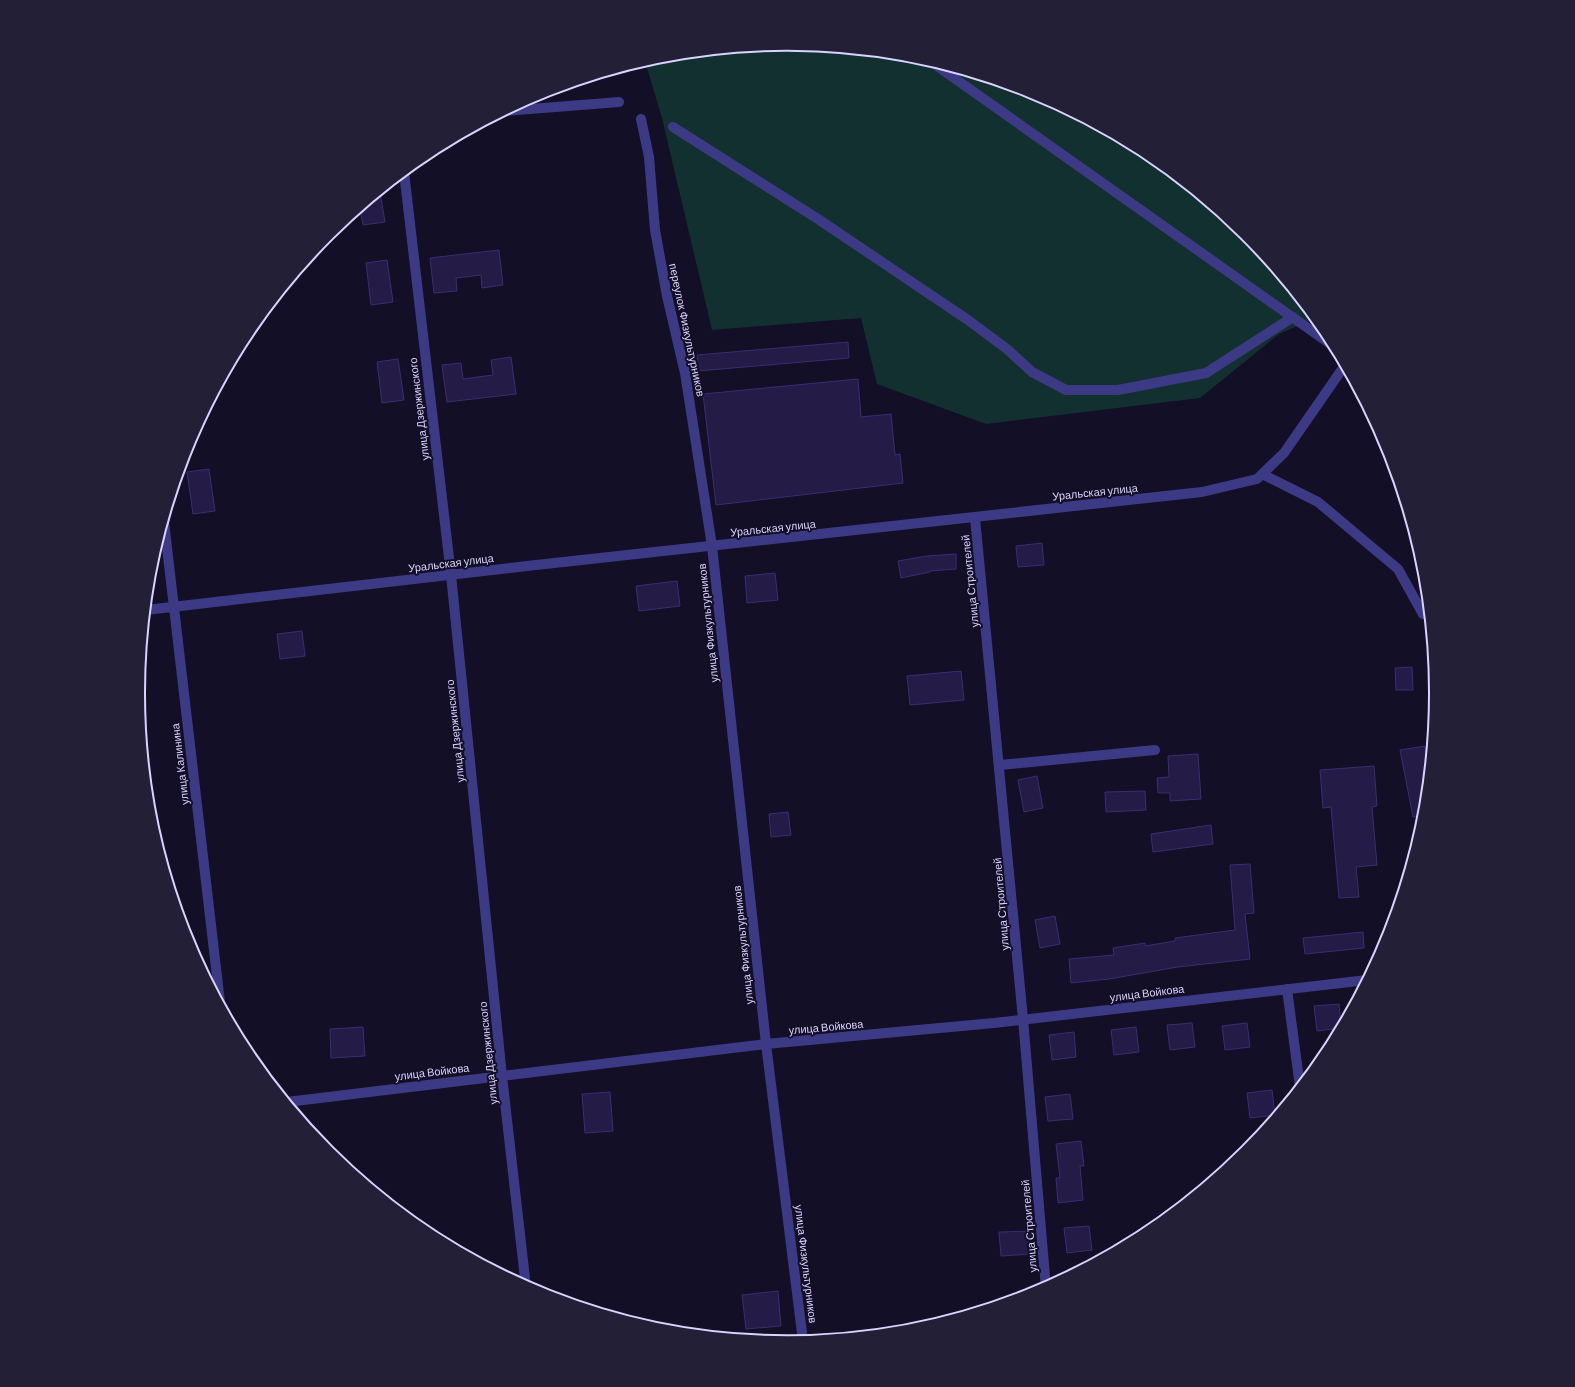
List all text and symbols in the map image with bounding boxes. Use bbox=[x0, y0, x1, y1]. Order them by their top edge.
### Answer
street label: переулок Физкультурников bbox=[667, 262, 708, 398]
street label: улица Дзержинского bbox=[406, 357, 431, 461]
street label: Уральская улица bbox=[1052, 480, 1139, 502]
street label: Уральская улица bbox=[730, 516, 817, 538]
street label: улица Строителей bbox=[958, 534, 981, 628]
street label: Уральская улица bbox=[407, 551, 495, 574]
street label: улица Физкультурников bbox=[695, 563, 720, 683]
street label: улица Дзержинского bbox=[443, 679, 466, 783]
street label: улица Калинина bbox=[168, 722, 191, 806]
street label: улица Строителей bbox=[990, 857, 1011, 951]
street label: улица Физкультурников bbox=[730, 885, 755, 1005]
street label: улица Войкова bbox=[1109, 981, 1186, 1004]
street label: улица Дзержинского bbox=[476, 1001, 499, 1105]
street label: улица Войкова bbox=[788, 1017, 865, 1036]
street label: улица Войкова bbox=[394, 1060, 471, 1083]
street label: улица Строителей bbox=[1018, 1179, 1039, 1273]
street label: улица Физкультурников bbox=[793, 1204, 820, 1324]

